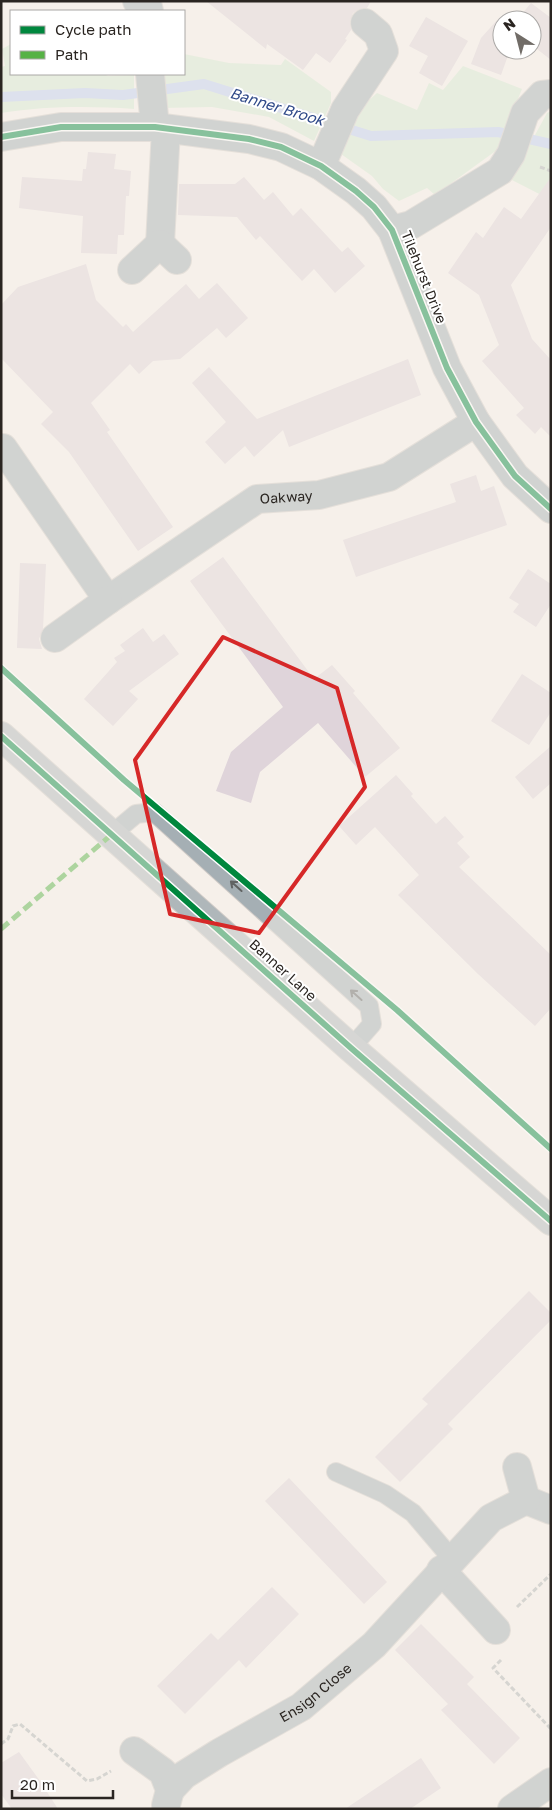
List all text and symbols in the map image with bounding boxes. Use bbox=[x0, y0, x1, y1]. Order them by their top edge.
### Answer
legend bbox=[10, 10, 185, 75]
north arrow bbox=[492, 10, 542, 60]
text: N bbox=[500, 14, 518, 34]
text: Cycle path bbox=[55, 20, 131, 38]
text: Path bbox=[55, 45, 88, 63]
water label: Banner Brook bbox=[228, 83, 328, 129]
street label: Tilehurst Drive bbox=[398, 228, 451, 326]
street label: Oakway bbox=[259, 486, 313, 507]
one-way arrow bbox=[229, 880, 242, 892]
street label: Banner Lane bbox=[246, 935, 320, 1004]
one-way arrow bbox=[350, 989, 363, 1001]
street label: Ensign Close bbox=[276, 1659, 355, 1725]
scale bar bbox=[12, 1768, 114, 1800]
text: 20 m bbox=[20, 1775, 55, 1793]

